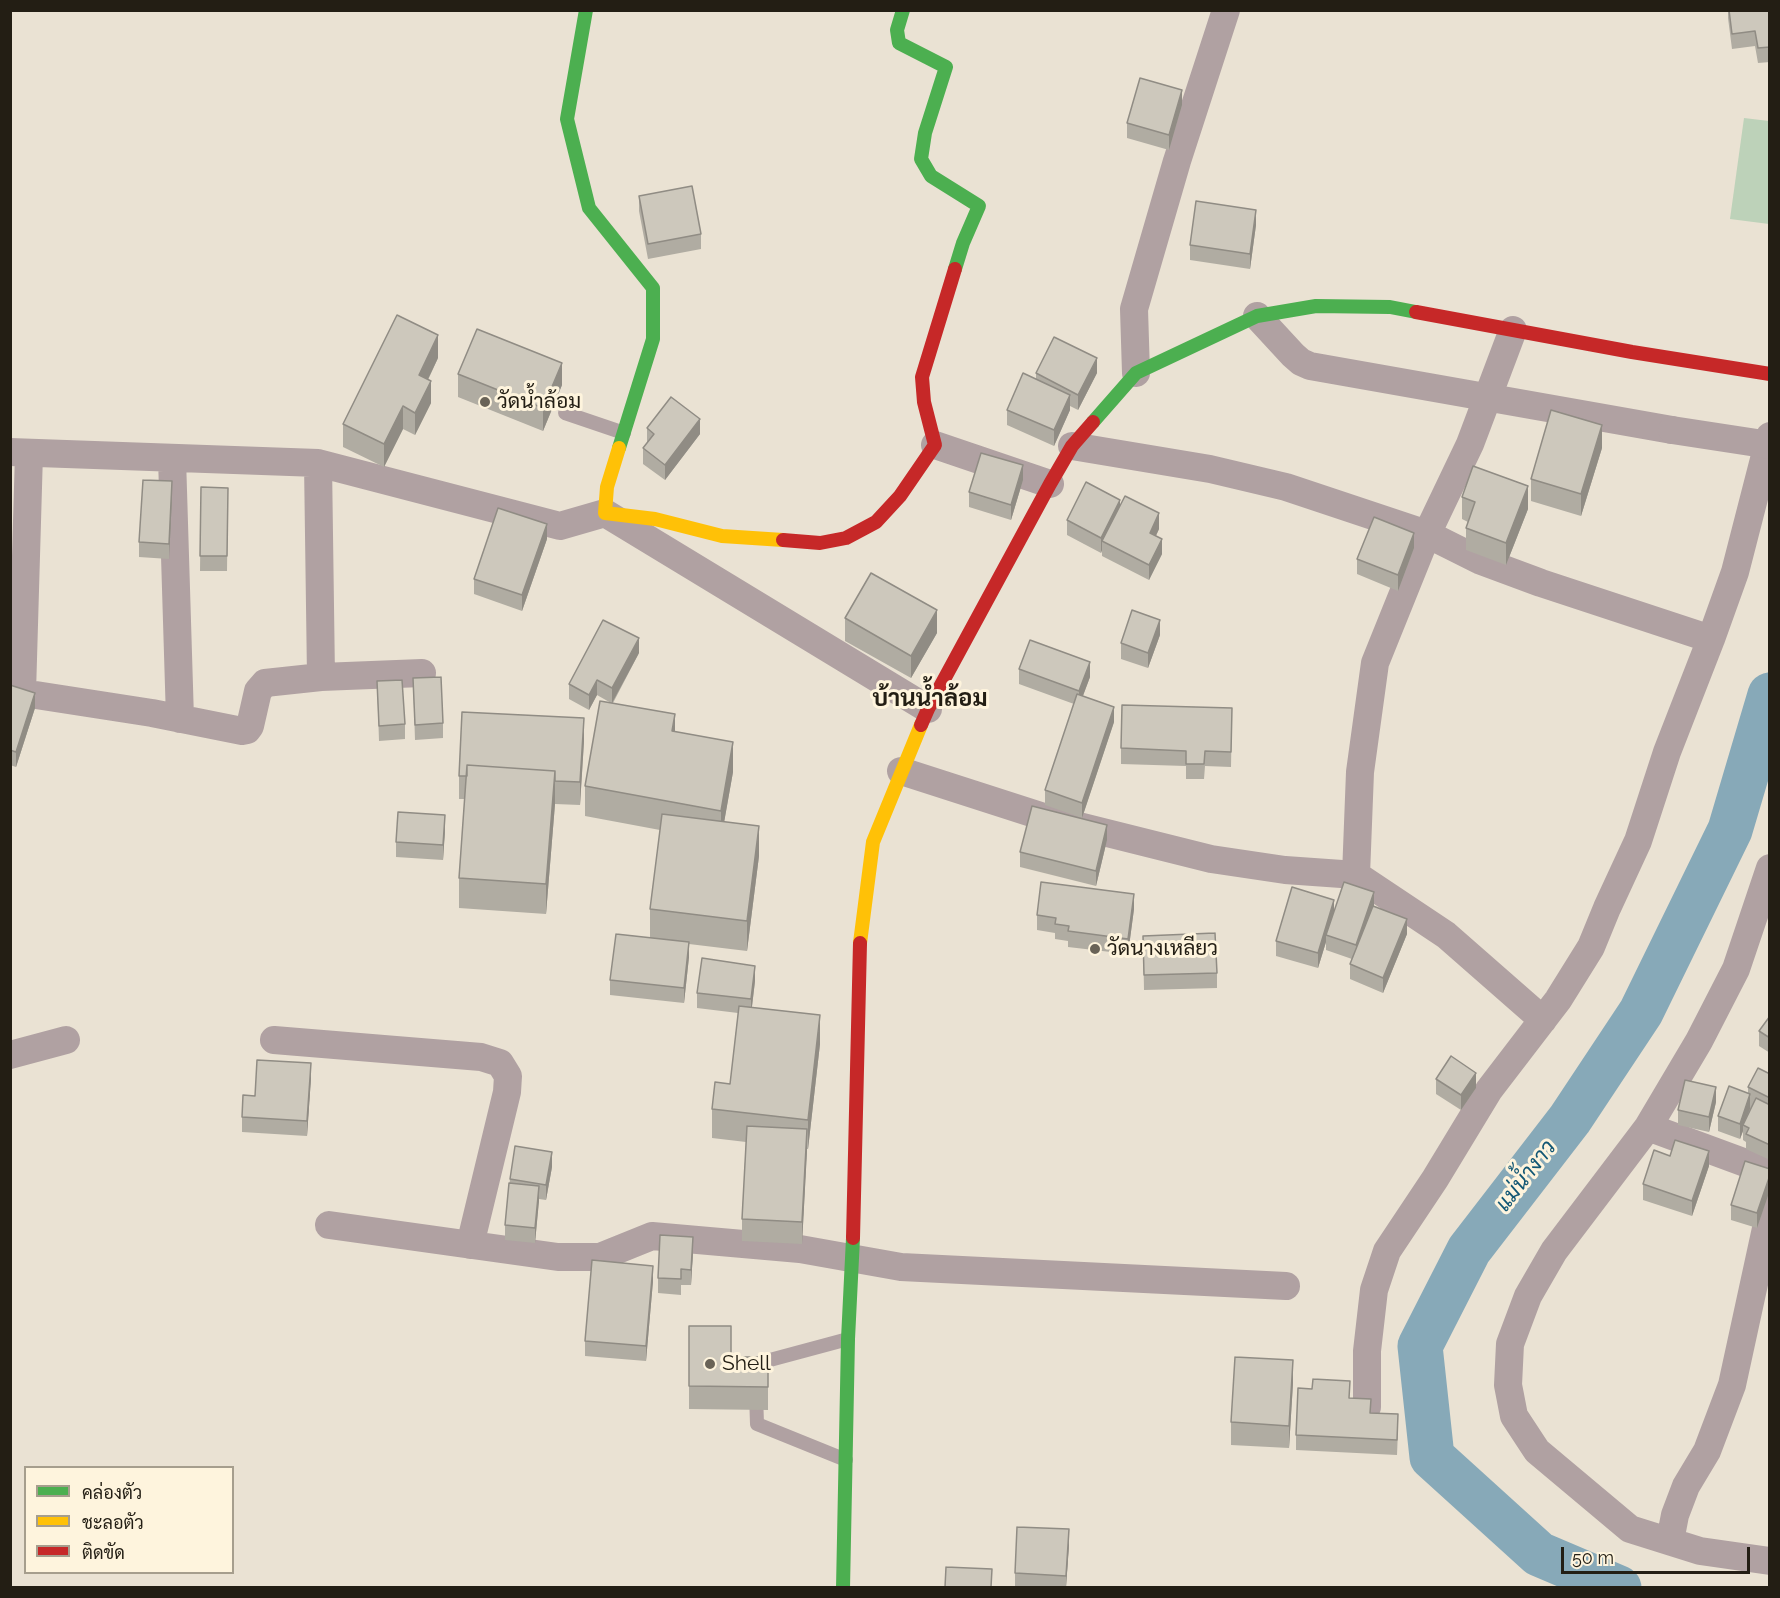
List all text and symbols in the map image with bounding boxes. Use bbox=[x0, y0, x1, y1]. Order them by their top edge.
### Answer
place label: วัดน้ำล้อม bbox=[497, 389, 581, 415]
marker: วัดน้ำล้อม bbox=[478, 395, 492, 409]
district label: บ้านน้ำล้อม bbox=[872, 685, 988, 713]
place label: วัดนางเหลียว bbox=[1107, 936, 1218, 962]
marker: วัดนางเหลียว bbox=[1088, 942, 1102, 956]
water label: แม่น้ำงาว bbox=[1490, 1135, 1562, 1217]
place label: Shell bbox=[722, 1351, 771, 1377]
marker: Shell bbox=[703, 1357, 717, 1371]
legend bbox=[24, 1466, 234, 1574]
text: คล่องตัว bbox=[82, 1482, 142, 1503]
text: ชะลอตัว bbox=[82, 1512, 144, 1533]
scale bar bbox=[1564, 1535, 1753, 1573]
text: ติดขัด bbox=[82, 1542, 125, 1563]
text: 50 m bbox=[1572, 1547, 1614, 1568]

